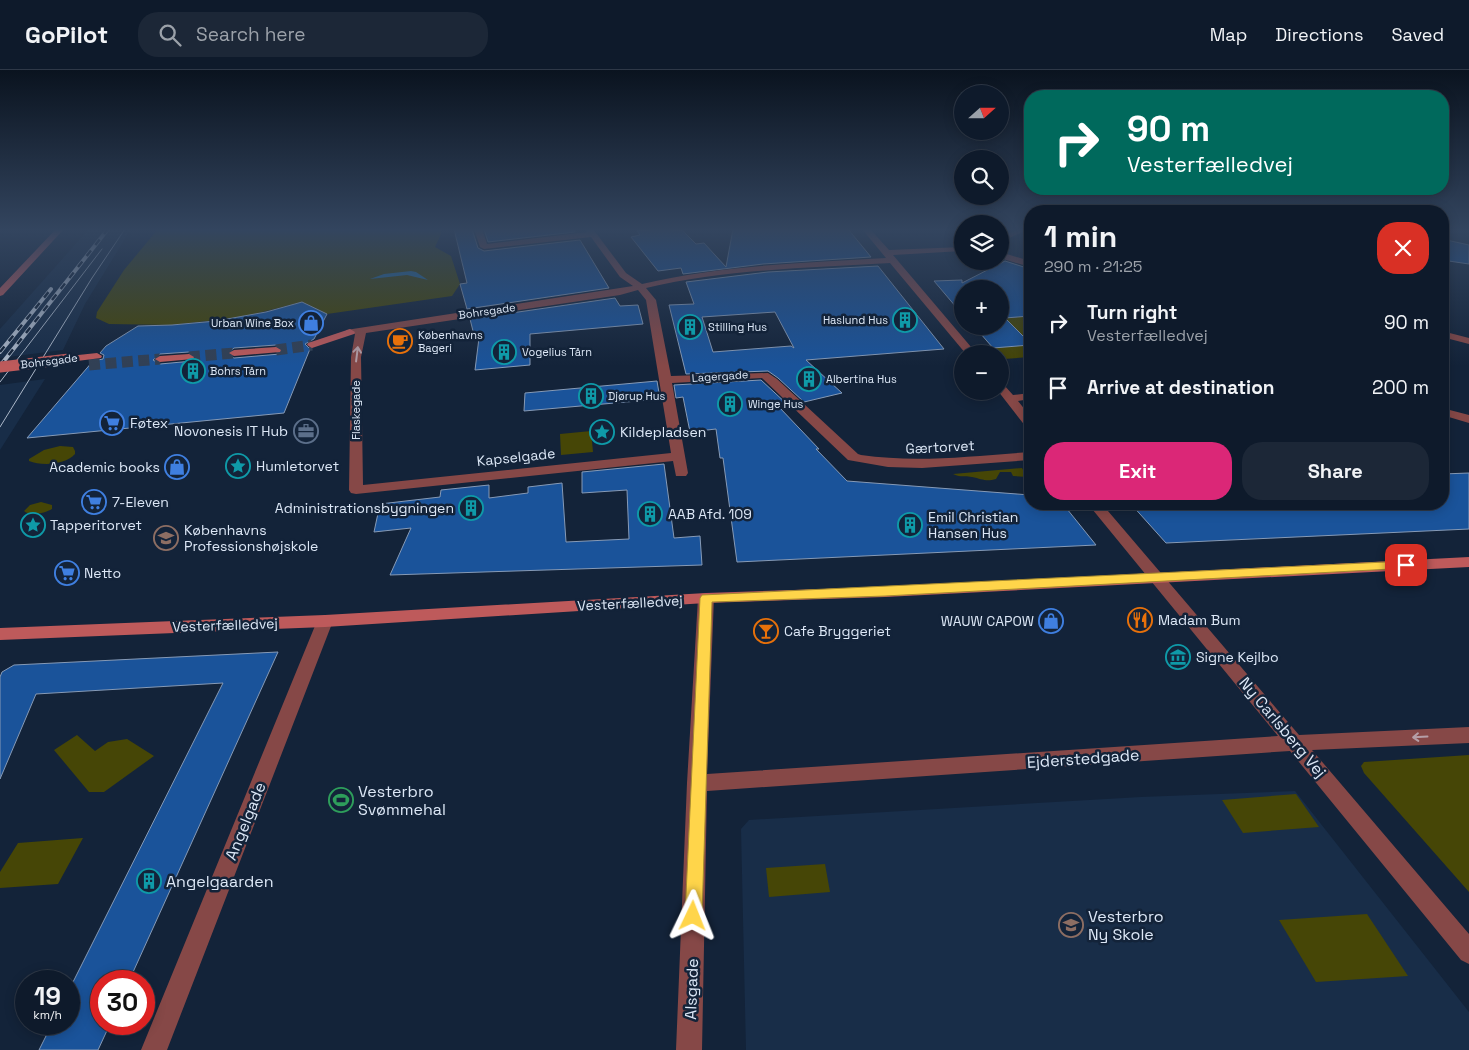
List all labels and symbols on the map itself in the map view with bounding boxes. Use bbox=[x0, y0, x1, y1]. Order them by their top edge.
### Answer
north arrow bbox=[954, 85, 1009, 140]
street label: Bohrsgade bbox=[458, 300, 516, 322]
building icon: Haslund Hus bbox=[892, 307, 918, 333]
shop icon: Urban Wine Box bbox=[298, 310, 324, 336]
place label: Haslund Hus bbox=[823, 313, 888, 327]
building icon: Stilling Hus bbox=[677, 314, 703, 340]
place label: Urban Wine Box bbox=[211, 316, 294, 330]
place label: Stilling Hus bbox=[708, 320, 767, 334]
cafe icon: Københavns Bageri bbox=[387, 328, 413, 354]
place label: Københavns Bageri bbox=[418, 328, 483, 355]
building icon: Vogelius Tårn bbox=[491, 339, 517, 365]
place label: Vogelius Tårn bbox=[522, 345, 592, 359]
one-way arrow bbox=[352, 346, 362, 362]
street label: Bohrsgade bbox=[20, 351, 78, 371]
building icon: Bohrs Tårn bbox=[180, 358, 206, 384]
place label: Bohrs Tårn bbox=[210, 364, 266, 378]
building icon: Albertina Hus bbox=[796, 366, 822, 392]
street label: Lagergade bbox=[691, 367, 749, 385]
place label: Albertina Hus bbox=[826, 372, 897, 386]
street label: Flaskegade bbox=[349, 380, 363, 440]
building icon: Djørup Hus bbox=[578, 383, 604, 409]
place label: Djørup Hus bbox=[608, 389, 666, 403]
building icon: Winge Hus bbox=[717, 391, 743, 417]
place label: Winge Hus bbox=[748, 397, 803, 411]
supermarket icon: Føtex bbox=[99, 410, 125, 436]
place label: Føtex bbox=[130, 414, 168, 432]
office icon: Novonesis IT Hub bbox=[293, 418, 319, 444]
place icon: Kildepladsen bbox=[589, 419, 615, 445]
place label: Novonesis IT Hub bbox=[174, 422, 288, 440]
place label: Kildepladsen bbox=[620, 423, 706, 441]
street label: Gærtorvet bbox=[905, 436, 975, 458]
street label: Kapselgade bbox=[476, 444, 556, 470]
place icon: Humletorvet bbox=[225, 453, 251, 479]
shop icon: Academic books bbox=[164, 454, 190, 480]
place label: Humletorvet bbox=[256, 457, 339, 475]
place label: Academic books bbox=[49, 458, 160, 476]
supermarket icon: 7-Eleven bbox=[81, 489, 107, 515]
place label: 7-Eleven bbox=[112, 493, 169, 511]
building icon: Administrationsbygningen bbox=[458, 495, 484, 521]
place label: Administrationsbygningen bbox=[275, 499, 454, 517]
building icon: AAB Afd. 109 bbox=[637, 501, 663, 527]
place label: AAB Afd. 109 bbox=[668, 505, 752, 523]
place label: Emil Christian Hansen Hus bbox=[928, 508, 1018, 542]
place icon: Tapperitorvet bbox=[20, 512, 46, 538]
building icon: Emil Christian Hansen Hus bbox=[897, 512, 923, 538]
place label: Tapperitorvet bbox=[50, 516, 142, 534]
place label: Københavns Professionshøjskole bbox=[184, 521, 318, 555]
school or university icon: Københavns Professionshøjskole bbox=[153, 525, 179, 551]
pin bbox=[1385, 544, 1427, 586]
supermarket icon: Netto bbox=[54, 560, 80, 586]
place label: Netto bbox=[84, 564, 121, 582]
street label: Vesterfælledvej bbox=[577, 591, 683, 615]
restaurant icon: Madam Bum bbox=[1127, 607, 1153, 633]
shop icon: WAUW CAPOW bbox=[1038, 608, 1064, 634]
place label: Madam Bum bbox=[1158, 611, 1241, 629]
place label: WAUW CAPOW bbox=[941, 612, 1034, 630]
street label: Vesterfælledvej bbox=[172, 614, 278, 636]
bar icon: Cafe Bryggeriet bbox=[753, 618, 779, 644]
place label: Cafe Bryggeriet bbox=[784, 622, 891, 640]
museum icon: Signe Kejlbo bbox=[1165, 644, 1191, 670]
place label: Signe Kejlbo bbox=[1196, 648, 1279, 666]
street label: Ny Carlsberg Vej bbox=[1234, 673, 1331, 782]
one-way arrow bbox=[1413, 733, 1429, 742]
street label: Ejderstedgade bbox=[1026, 744, 1140, 773]
street label: Angelgade bbox=[220, 779, 271, 863]
place label: Vesterbro Svømmehal bbox=[358, 781, 446, 820]
sports icon: Vesterbro Svømmehal bbox=[328, 787, 354, 813]
building icon: Angelgaarden bbox=[136, 868, 162, 894]
place label: Angelgaarden bbox=[166, 871, 274, 892]
position arrow bbox=[666, 889, 718, 941]
place label: Vesterbro Ny Skole bbox=[1088, 906, 1164, 945]
school or university icon: Vesterbro Ny Skole bbox=[1058, 912, 1084, 938]
street label: Alsgade bbox=[680, 958, 703, 1020]
speed limit sign: 30 bbox=[90, 970, 155, 1035]

